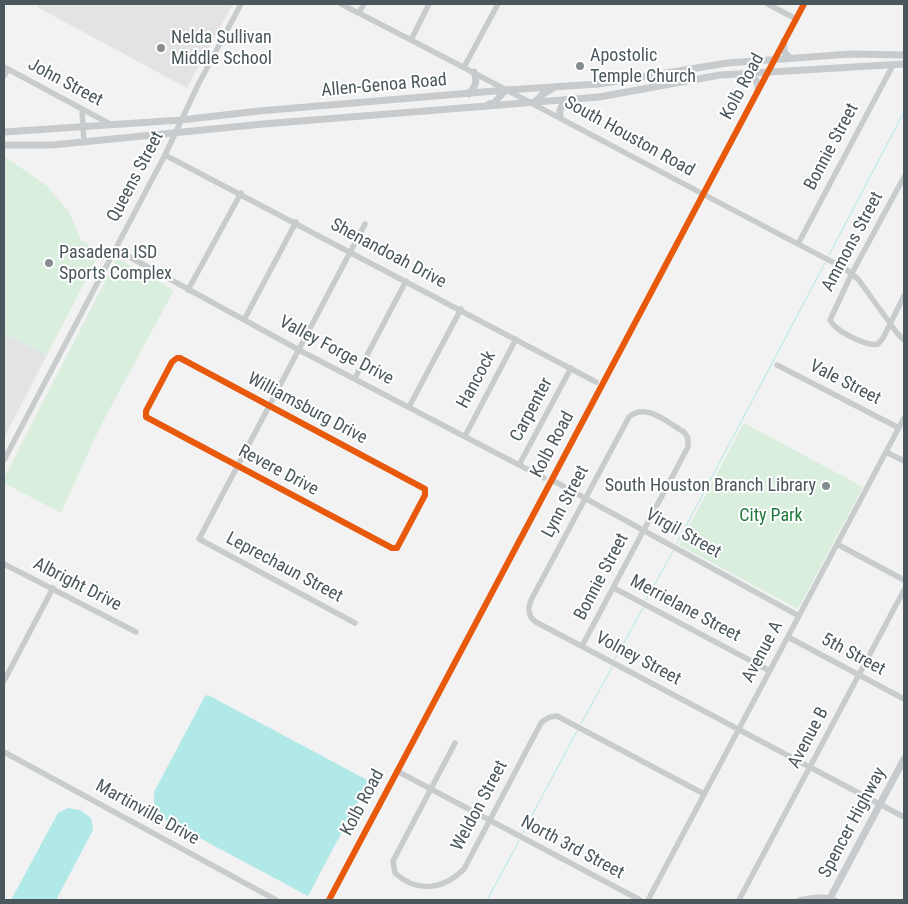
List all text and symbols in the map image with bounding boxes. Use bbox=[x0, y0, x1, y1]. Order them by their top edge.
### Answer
place label: Nelda Sullivan Middle School bbox=[171, 27, 272, 70]
marker: Nelda Sullivan Middle School bbox=[155, 42, 167, 54]
place label: Apostolic Temple Church bbox=[590, 45, 696, 88]
street label: Kolb Road bbox=[717, 50, 769, 124]
street label: John Street bbox=[24, 54, 106, 112]
marker: Apostolic Temple Church bbox=[574, 60, 586, 72]
street label: Allen-Genoa Road bbox=[320, 70, 448, 102]
street label: South Houston Road bbox=[560, 92, 698, 182]
street label: Bonnie Street bbox=[800, 100, 864, 194]
street label: Queens Street bbox=[103, 128, 169, 226]
street label: Ammons Street bbox=[818, 188, 888, 296]
street label: Shenandoah Drive bbox=[326, 214, 450, 294]
place label: Pasadena ISD Sports Complex bbox=[59, 242, 172, 284]
marker: Pasadena ISD Sports Complex bbox=[43, 257, 55, 269]
street label: Valley Forge Drive bbox=[275, 312, 397, 390]
street label: Hancock bbox=[453, 347, 501, 413]
street label: Vale Street bbox=[806, 356, 884, 410]
street label: Williamsburg Drive bbox=[243, 368, 371, 450]
street label: Carpenter bbox=[506, 374, 558, 446]
street label: Kolb Road bbox=[527, 408, 579, 482]
street label: Revere Drive bbox=[234, 441, 322, 501]
street label: Lynn Street bbox=[538, 462, 594, 542]
place label: South Houston Branch Library bbox=[605, 475, 816, 497]
marker: South Houston Branch Library bbox=[820, 480, 832, 492]
street label: Virgil Street bbox=[641, 504, 725, 564]
park label: City Park bbox=[739, 505, 803, 527]
street label: Leprechaun Street bbox=[222, 528, 346, 608]
street label: Bonnie Street bbox=[570, 530, 634, 624]
street label: Albright Drive bbox=[29, 554, 125, 616]
street label: Merrielane Street bbox=[626, 571, 744, 647]
street label: Avenue A bbox=[738, 618, 788, 686]
street label: Volney Street bbox=[592, 627, 684, 691]
street label: 5th Street bbox=[817, 629, 889, 681]
street label: Avenue B bbox=[784, 704, 834, 772]
street label: Weldon Street bbox=[447, 757, 513, 855]
street label: Spencer Highway bbox=[815, 764, 891, 882]
street label: Kolb Road bbox=[337, 766, 389, 840]
street label: Martinville Drive bbox=[92, 776, 202, 850]
street label: North 3rd Street bbox=[517, 812, 627, 884]

